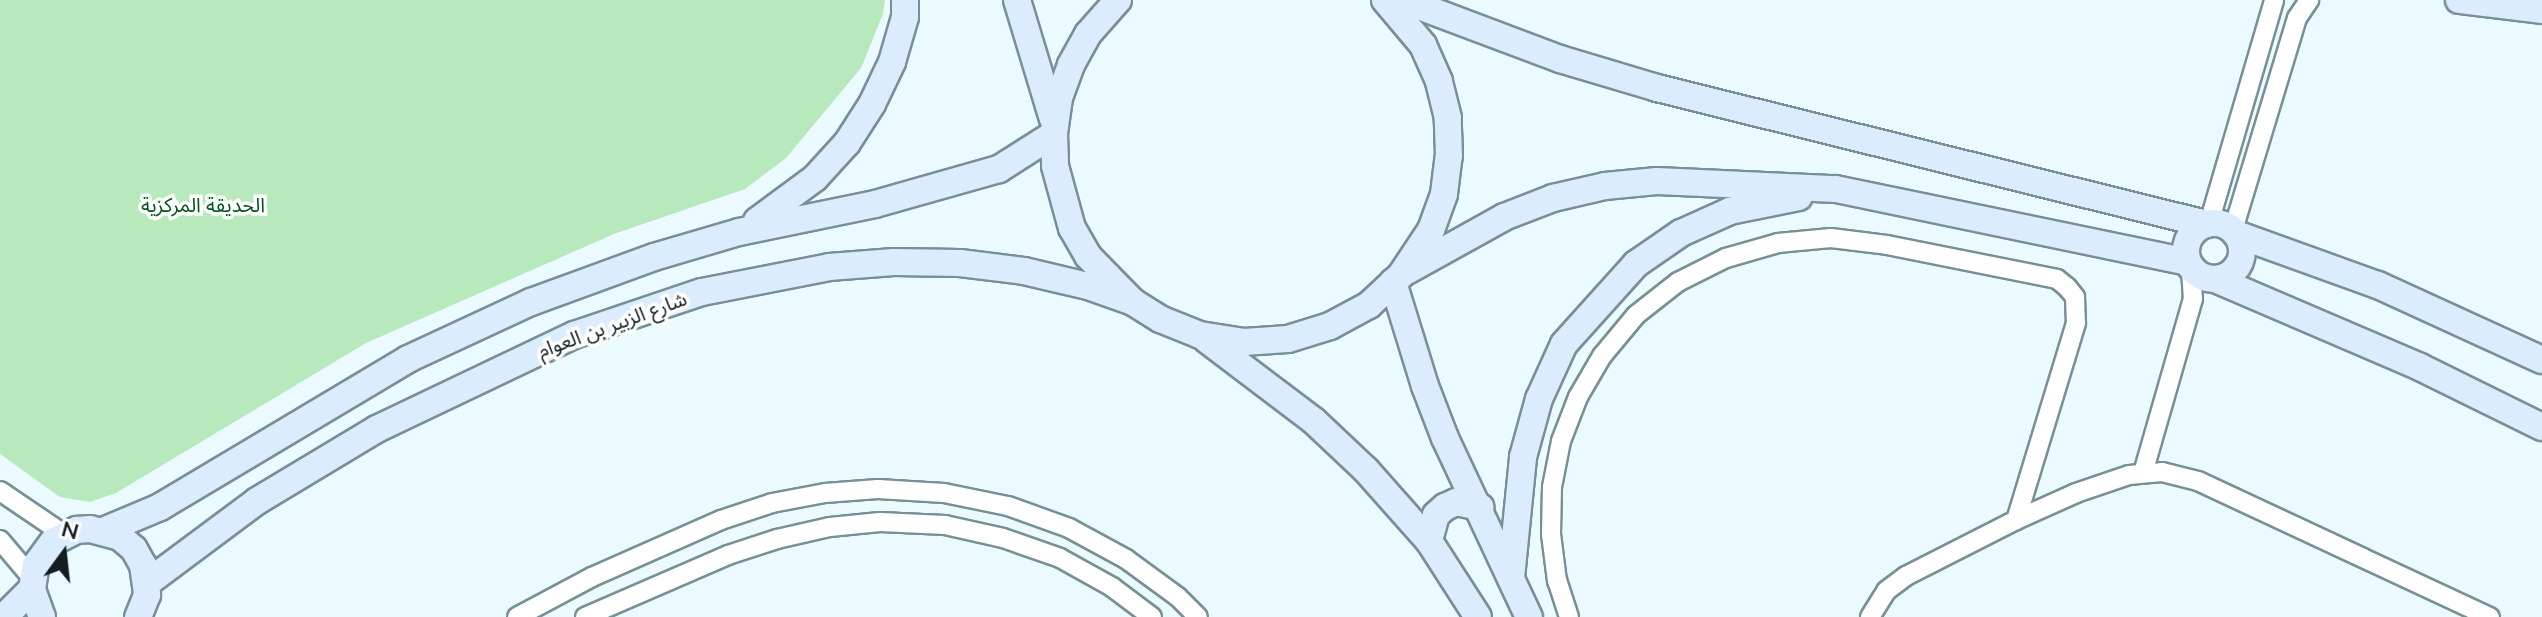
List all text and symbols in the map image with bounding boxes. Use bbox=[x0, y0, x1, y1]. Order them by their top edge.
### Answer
park label: الحديقة المركزية bbox=[141, 192, 265, 216]
street label: شارع الزبير بن العوام bbox=[534, 286, 690, 362]
north arrow bbox=[24, 513, 104, 593]
text: N bbox=[59, 514, 82, 545]

